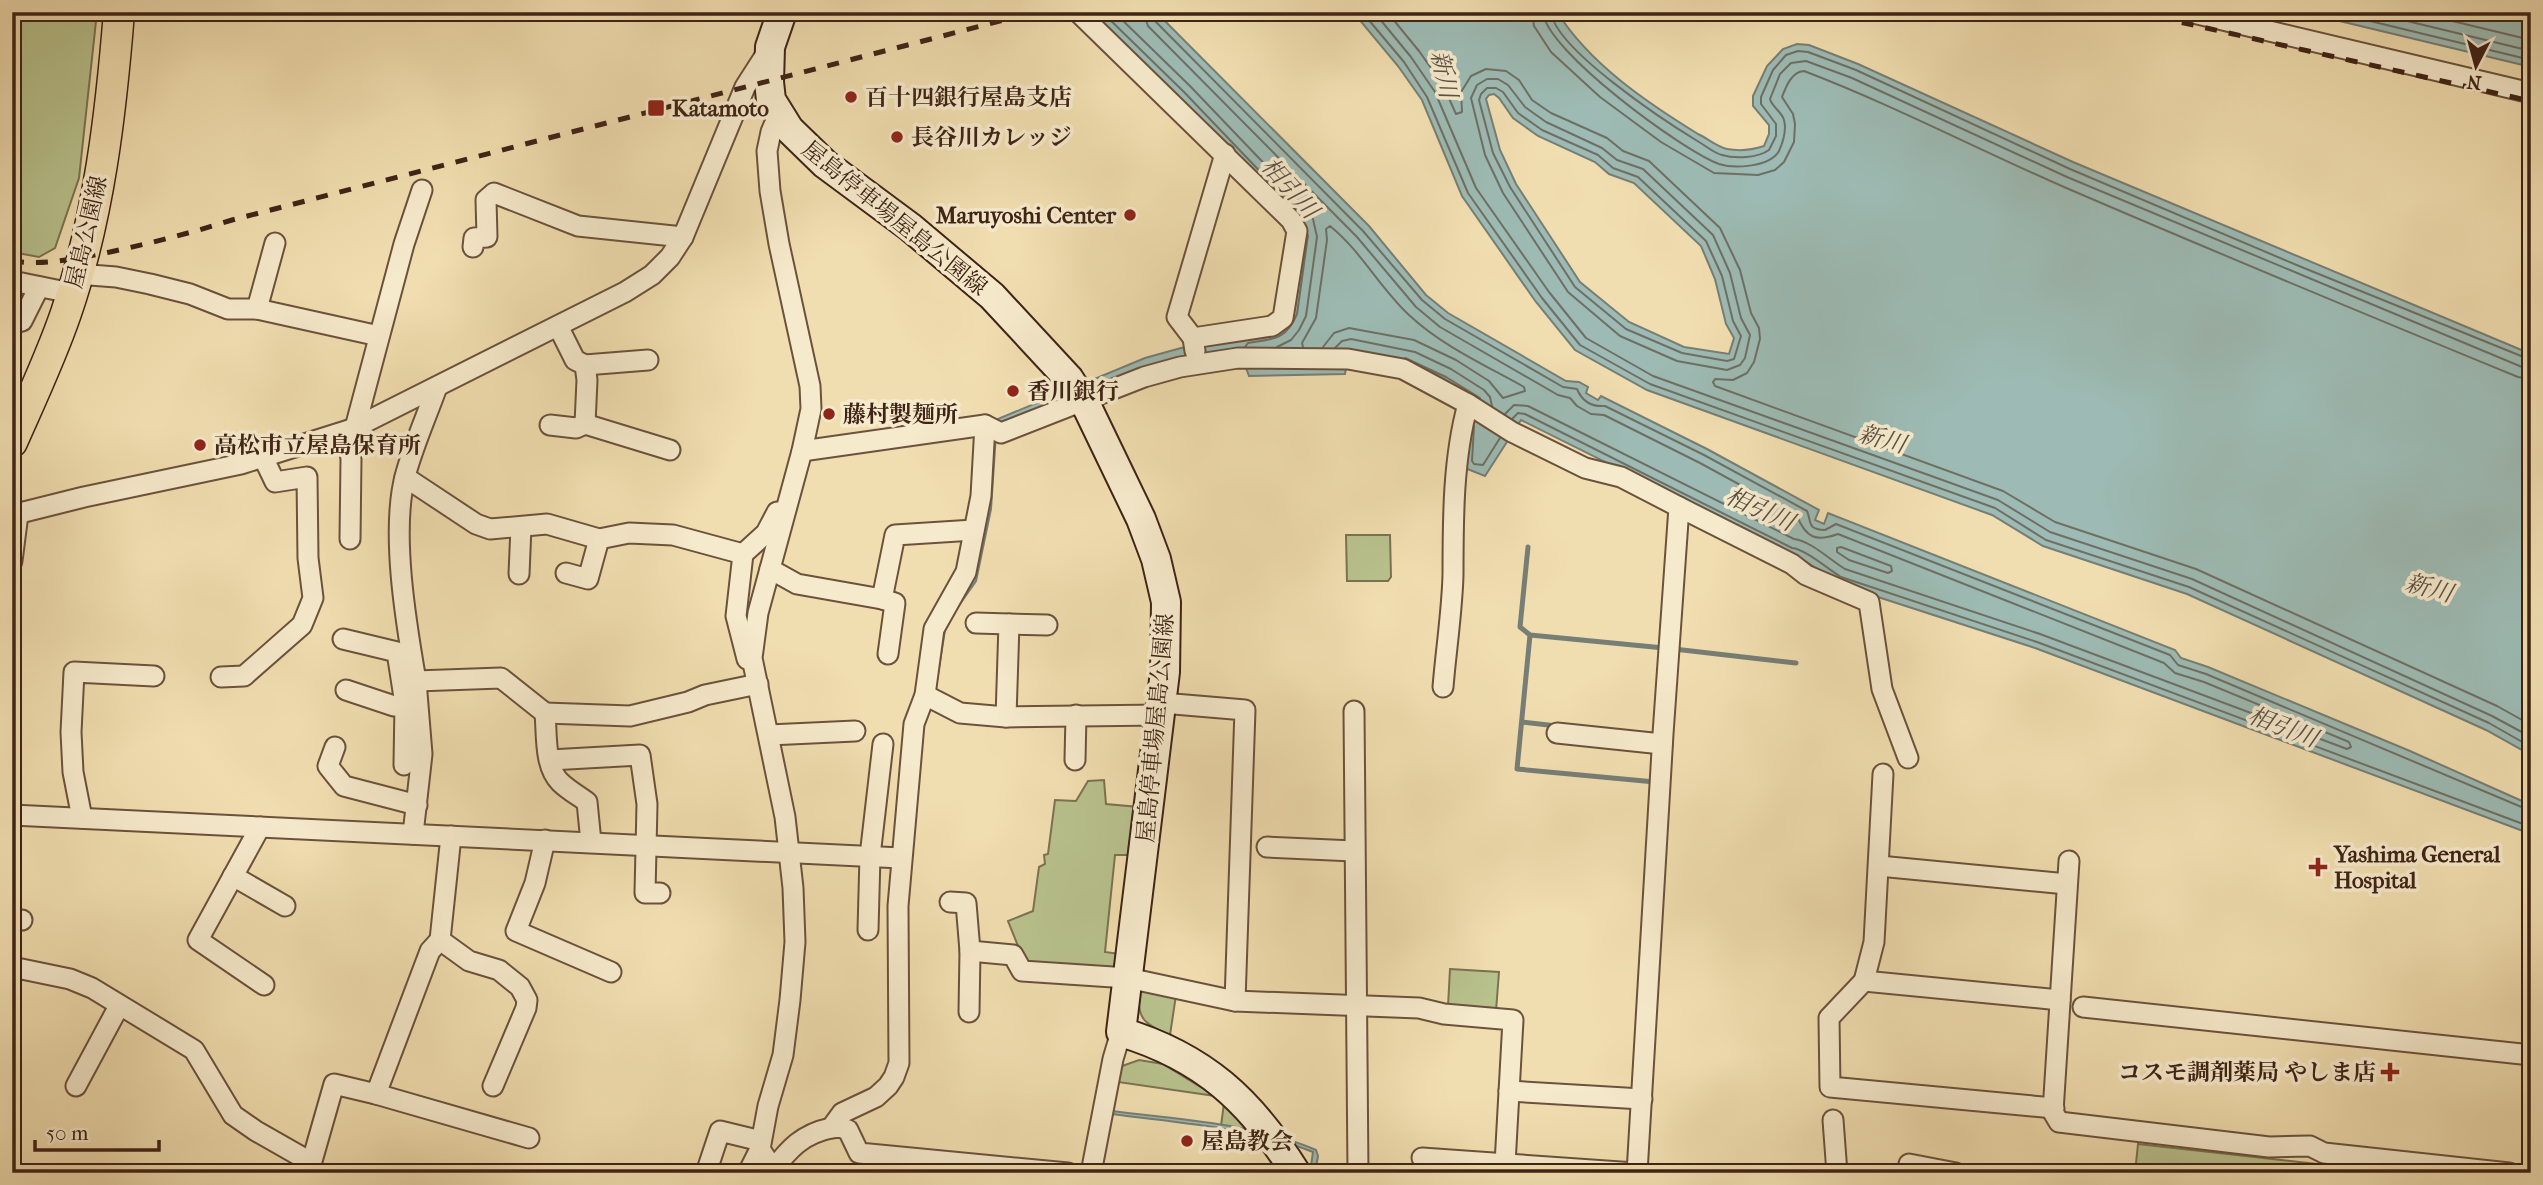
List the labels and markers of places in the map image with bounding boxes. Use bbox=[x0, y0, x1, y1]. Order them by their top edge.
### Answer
place label: 百十四銀行屋島支店 bbox=[865, 84, 1072, 111]
marker: 百十四銀行屋島支店 bbox=[843, 89, 859, 105]
place label: Katamoto bbox=[672, 95, 769, 122]
marker: Katamoto bbox=[646, 98, 666, 118]
place label: 長谷川カレッジ bbox=[911, 124, 1072, 151]
marker: 長谷川カレッジ bbox=[889, 129, 905, 145]
place label: Maruyoshi Center bbox=[936, 202, 1117, 229]
marker: Maruyoshi Center bbox=[1122, 207, 1138, 223]
place label: 香川銀行 bbox=[1027, 378, 1119, 405]
marker: 香川銀行 bbox=[1005, 383, 1021, 399]
place label: 藤村製麺所 bbox=[843, 401, 958, 428]
marker: 藤村製麺所 bbox=[821, 406, 837, 422]
place label: 高松市立屋島保育所 bbox=[214, 432, 421, 459]
marker: 高松市立屋島保育所 bbox=[192, 437, 208, 453]
place label: Yashima General Hospital bbox=[2333, 841, 2501, 894]
marker: Yashima General Hospital bbox=[2308, 857, 2328, 877]
place label: コスモ調剤薬局 やしま店 bbox=[2118, 1059, 2376, 1086]
marker: コスモ調剤薬局 やしま店 bbox=[2382, 1064, 2398, 1080]
place label: 屋島教会 bbox=[1201, 1128, 1293, 1155]
marker: 屋島教会 bbox=[1179, 1133, 1195, 1149]

